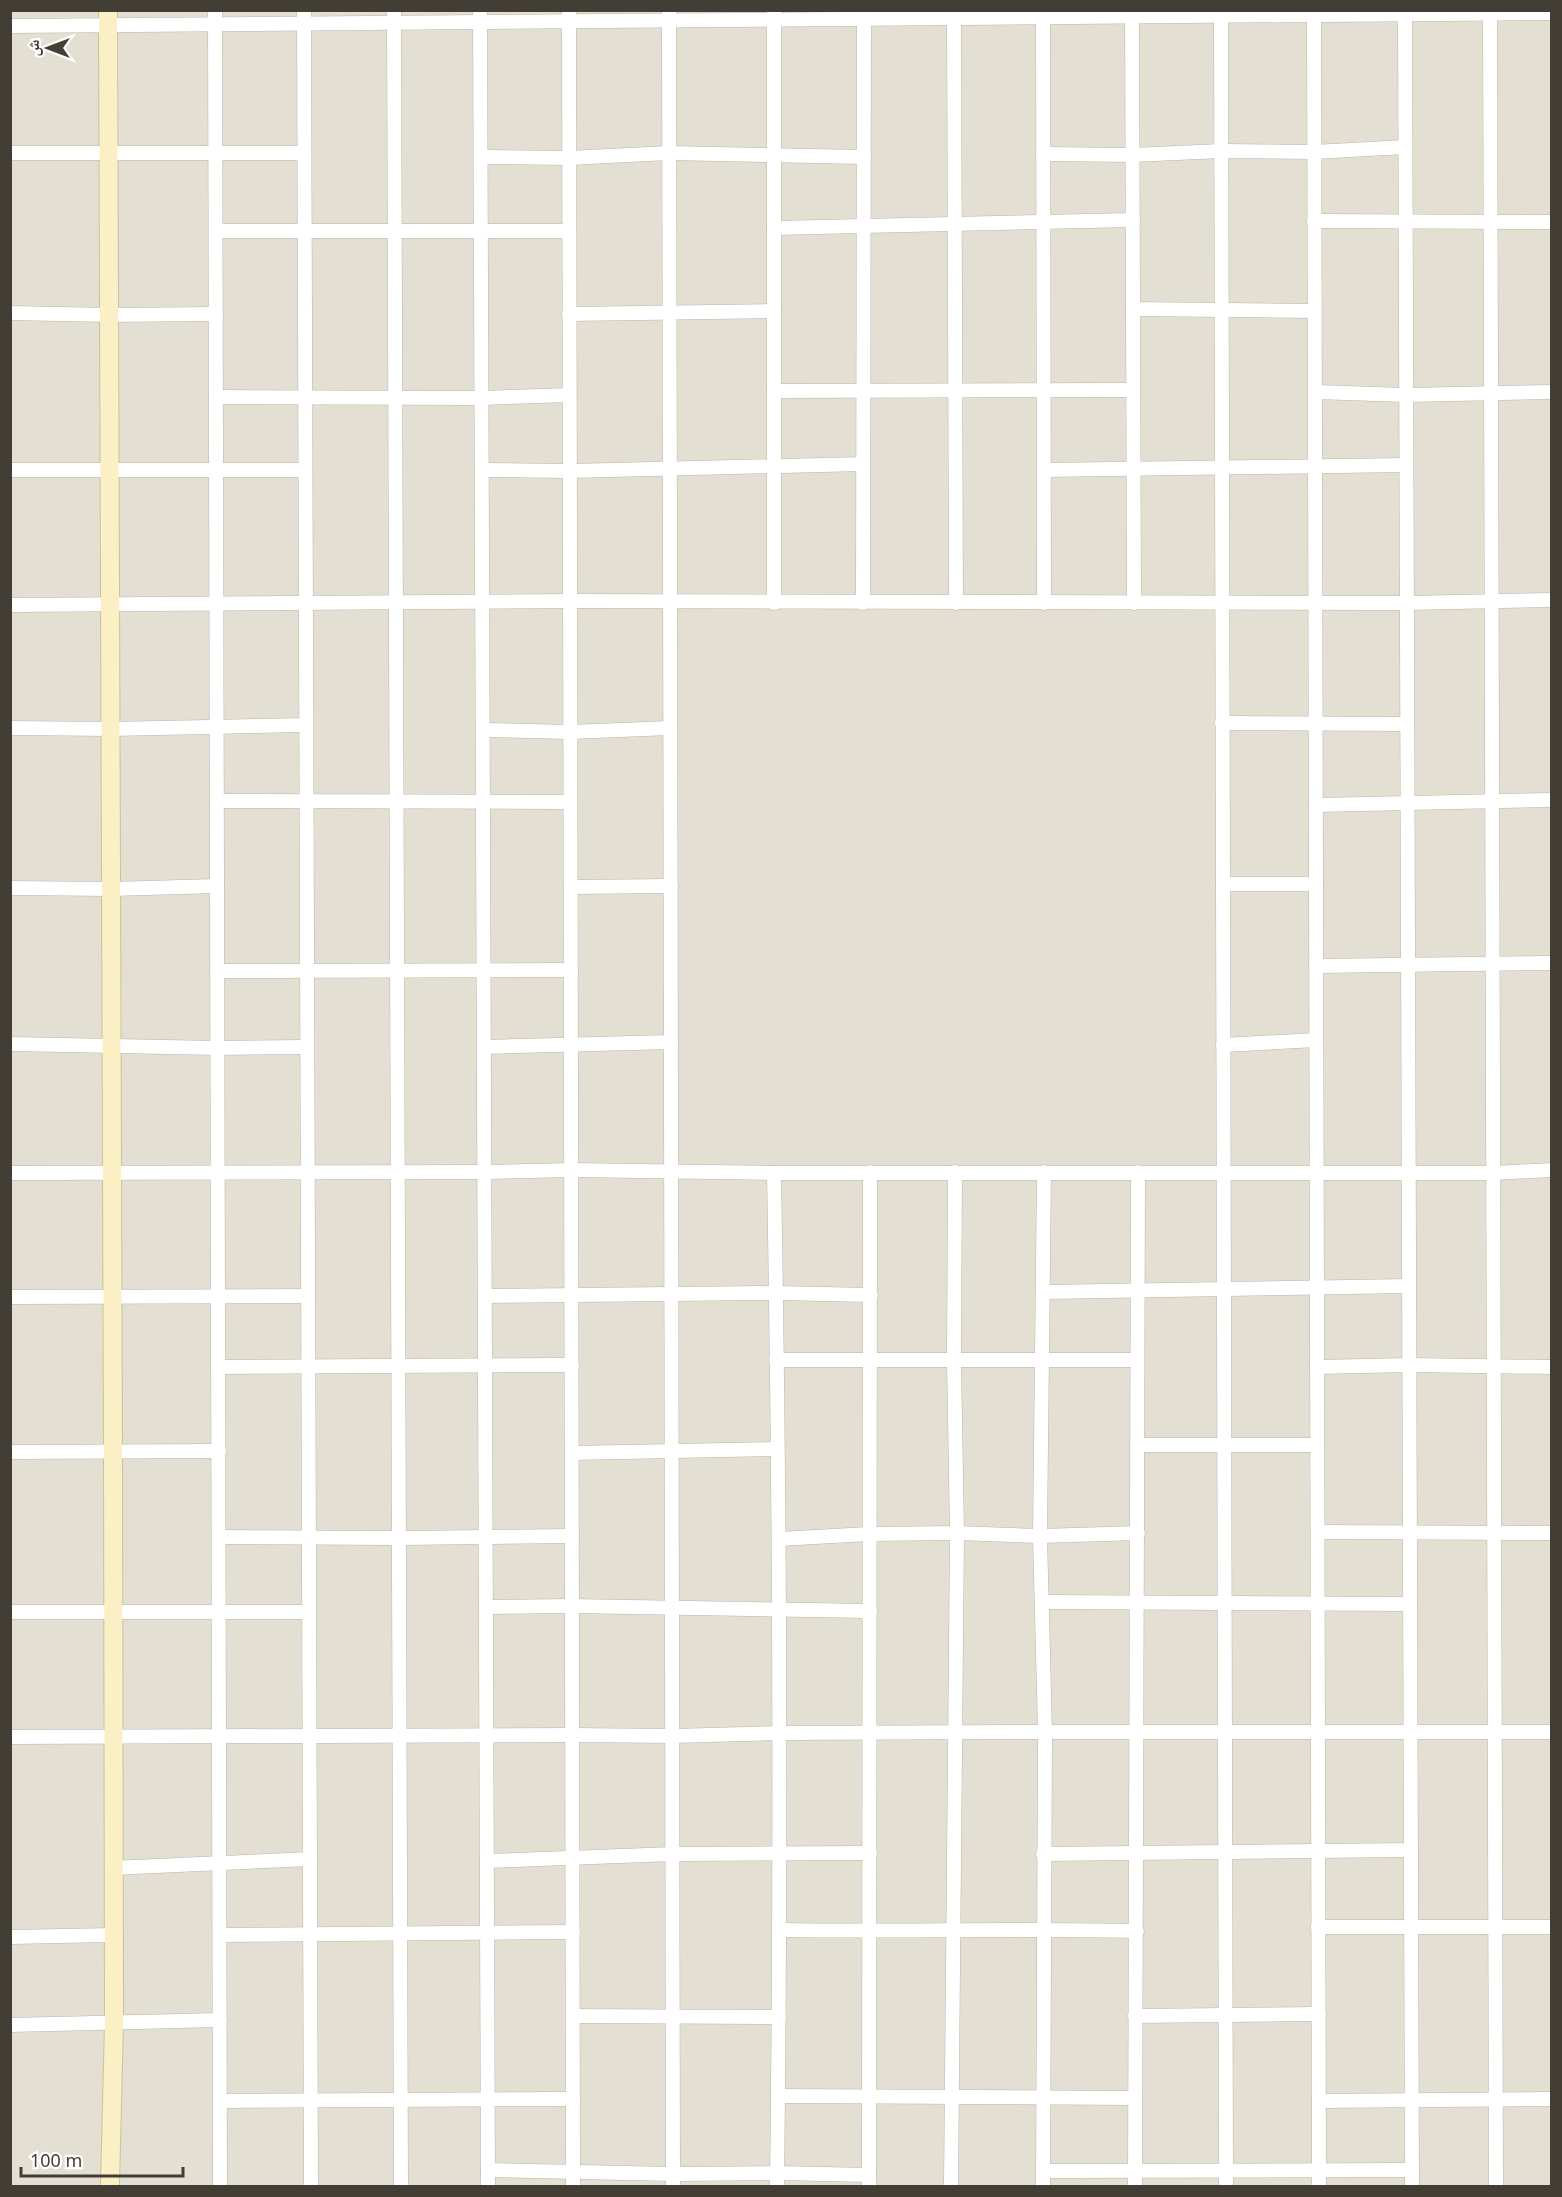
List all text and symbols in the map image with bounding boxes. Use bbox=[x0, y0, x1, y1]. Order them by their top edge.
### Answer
north arrow bbox=[18, 18, 78, 78]
text: ش bbox=[22, 39, 44, 56]
scale bar bbox=[21, 2140, 183, 2178]
text: 100 m bbox=[30, 2148, 82, 2172]

